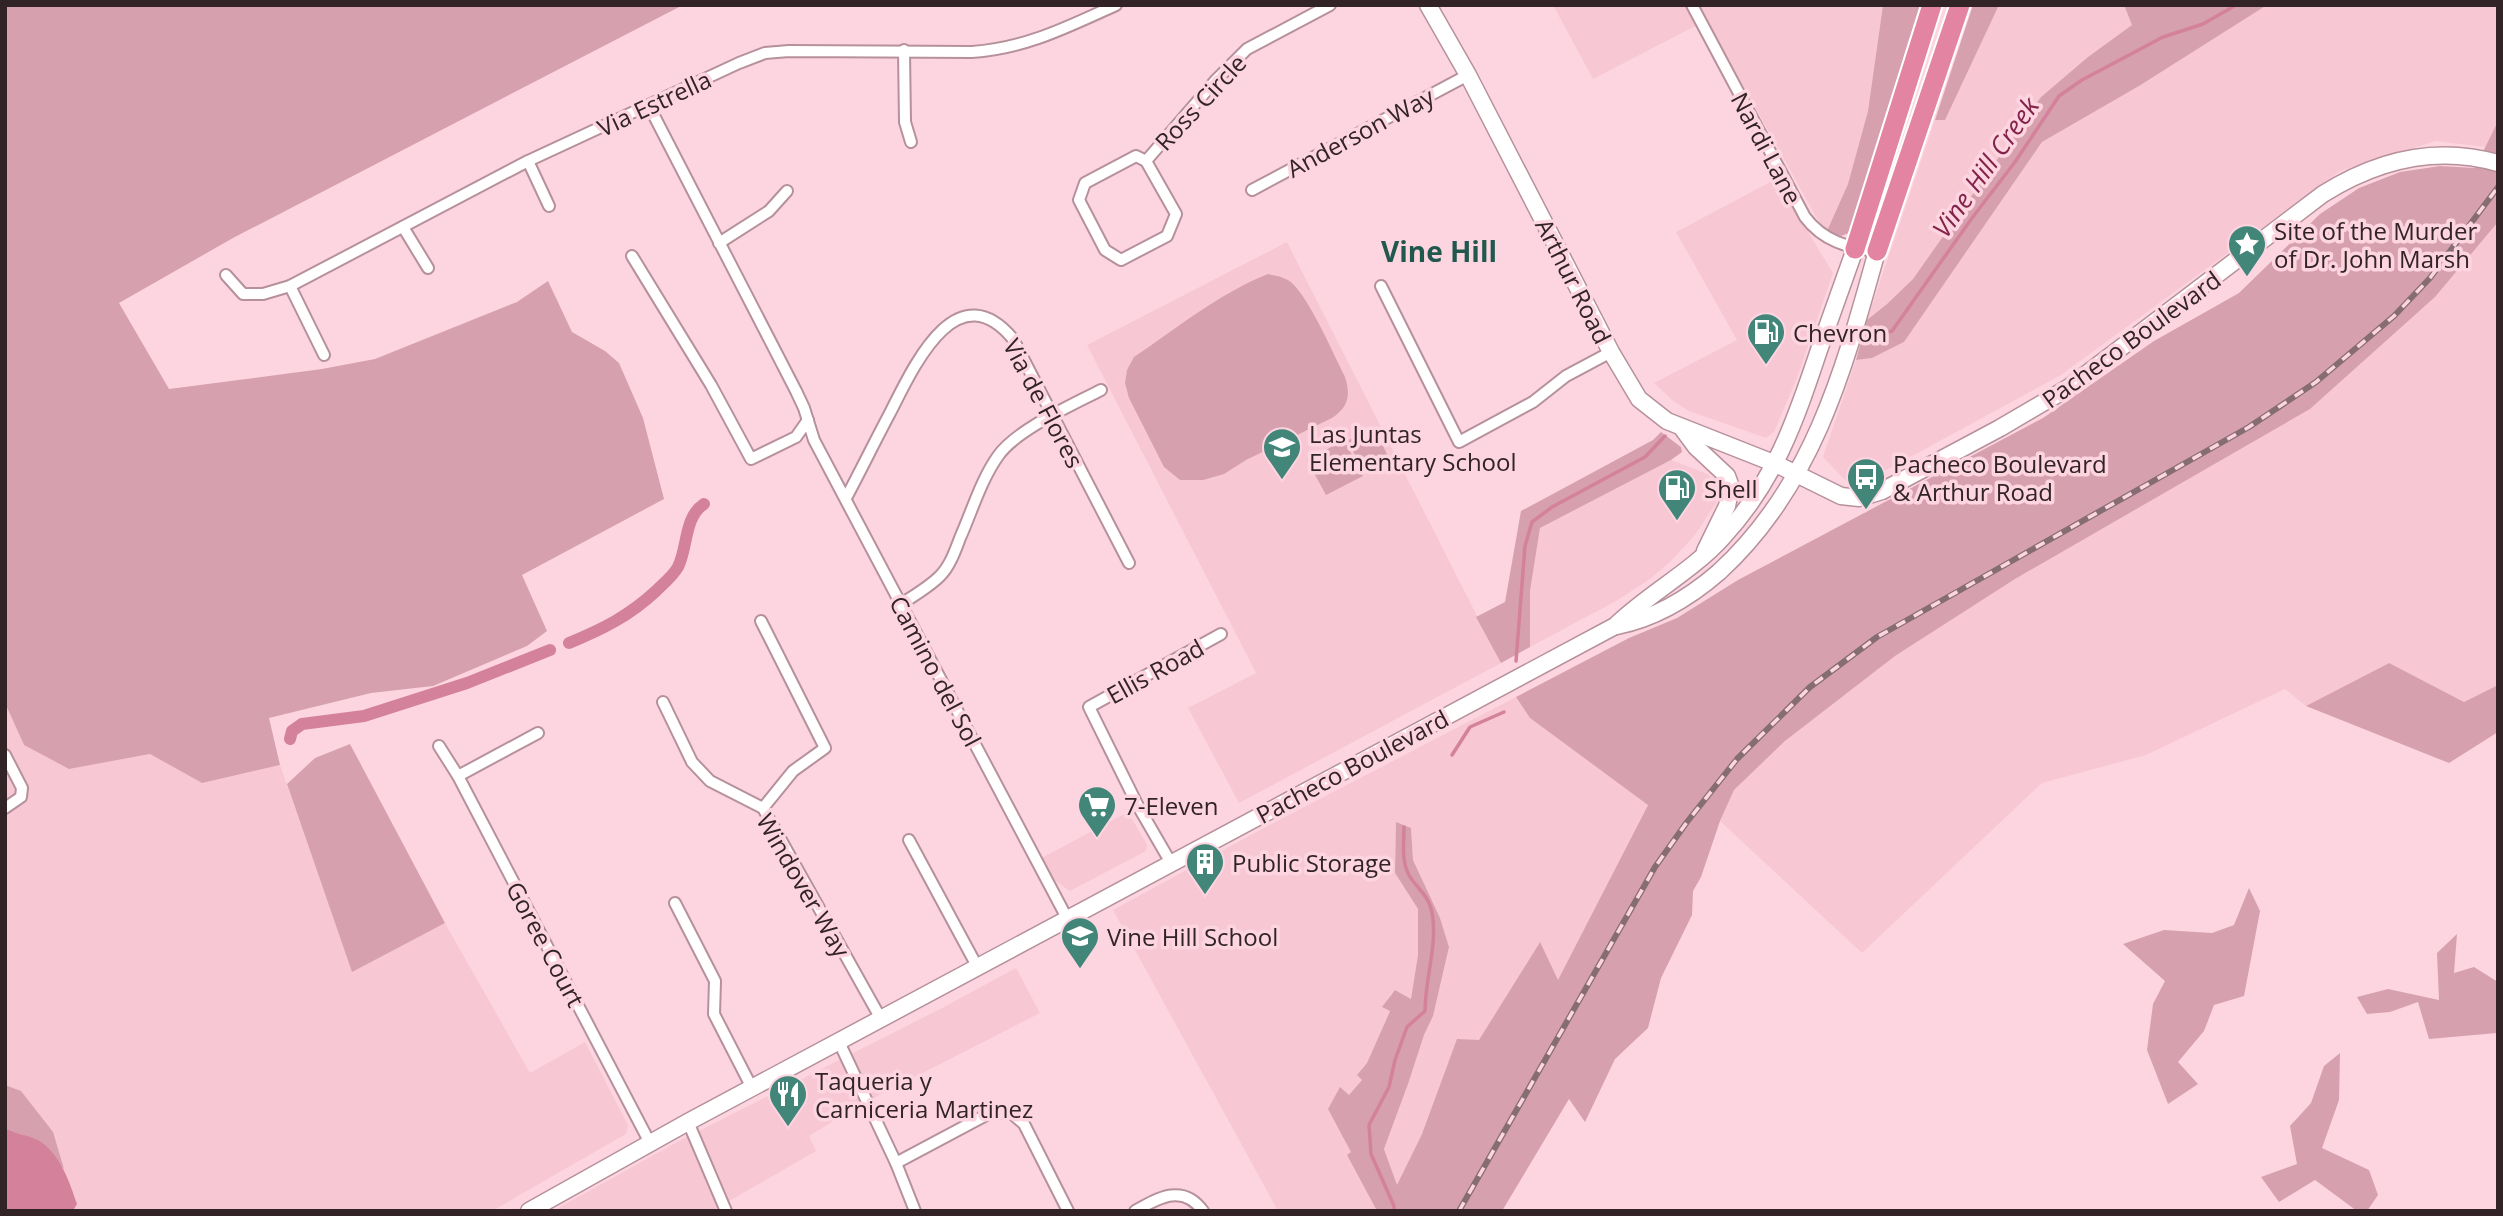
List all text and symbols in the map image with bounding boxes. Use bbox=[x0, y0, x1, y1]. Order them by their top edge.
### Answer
street label: Ross Circle bbox=[1147, 47, 1253, 157]
street label: Via Estrella bbox=[592, 62, 716, 144]
street label: Anderson Way bbox=[1281, 79, 1440, 185]
street label: Nardi Lane bbox=[1724, 86, 1810, 210]
water label: Vine Hill Creek bbox=[1923, 89, 2047, 244]
street label: Arthur Road bbox=[1528, 213, 1620, 349]
place label: Site of the Murder of Dr. John Marsh bbox=[2274, 214, 2477, 275]
place icon: Site of the Murder of Dr. John Marsh bbox=[2226, 223, 2268, 278]
district label: Vine Hill bbox=[1381, 232, 1497, 270]
street label: Pacheco Boulevard bbox=[2035, 263, 2227, 415]
fuel station icon: Chevron bbox=[1745, 311, 1787, 366]
place label: Chevron bbox=[1793, 316, 1887, 349]
street label: Via de Flores bbox=[996, 333, 1092, 473]
place label: Las Juntas Elementary School bbox=[1309, 417, 1517, 478]
school or university icon: Las Juntas Elementary School bbox=[1261, 426, 1303, 481]
place label: Pacheco Boulevard & Arthur Road bbox=[1893, 447, 2107, 508]
bus stop icon: Pacheco Boulevard & Arthur Road bbox=[1845, 456, 1887, 511]
fuel station icon: Shell bbox=[1656, 467, 1698, 522]
place label: Shell bbox=[1704, 472, 1757, 505]
street label: Camino del Sol bbox=[882, 590, 990, 752]
street label: Ellis Road bbox=[1100, 631, 1210, 711]
street label: Pacheco Boulevard bbox=[1250, 701, 1454, 831]
supermarket icon: 7-Eleven bbox=[1076, 784, 1118, 839]
place label: 7-Eleven bbox=[1124, 789, 1219, 822]
street label: Windover Way bbox=[749, 807, 859, 964]
building icon: Public Storage bbox=[1184, 841, 1226, 896]
place label: Public Storage bbox=[1232, 846, 1392, 879]
street label: Goree Court bbox=[499, 876, 593, 1012]
school or university icon: Vine Hill School bbox=[1059, 915, 1101, 970]
place label: Vine Hill School bbox=[1107, 920, 1278, 953]
place label: Taqueria y Carniceria Martinez bbox=[815, 1064, 1033, 1125]
restaurant icon: Taqueria y Carniceria Martinez bbox=[767, 1073, 809, 1128]

